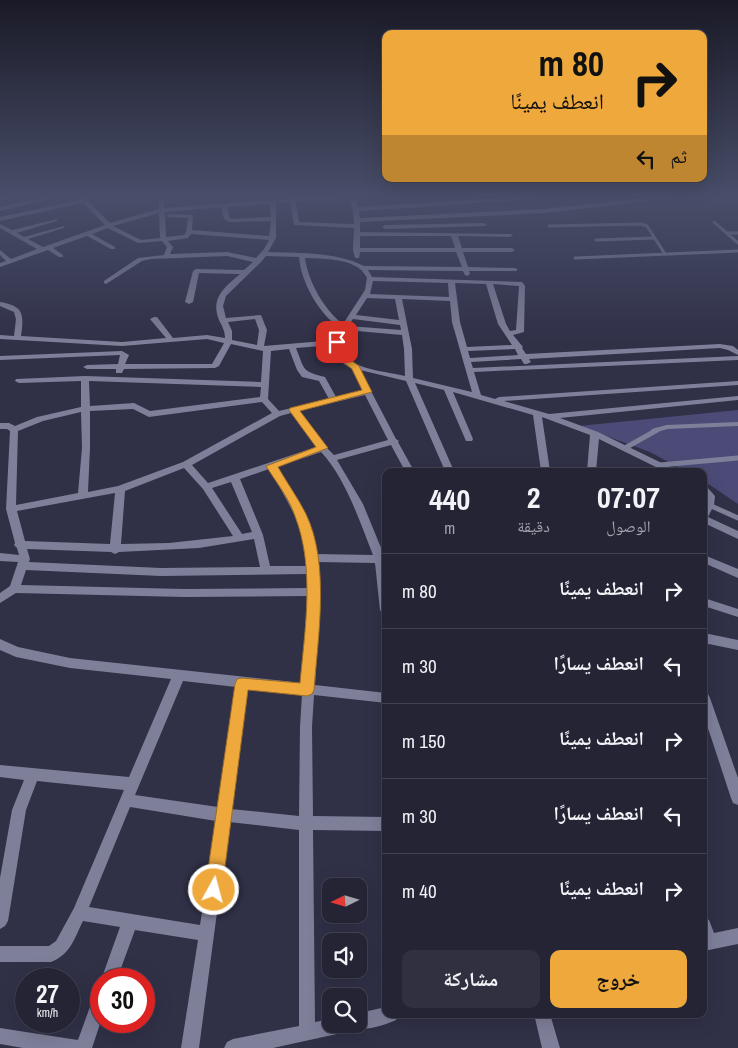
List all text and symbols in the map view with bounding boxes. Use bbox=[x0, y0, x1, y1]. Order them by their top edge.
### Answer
text: 80 m bbox=[539, 40, 604, 87]
icon: right bbox=[622, 50, 687, 115]
text: انعطف يمينًا bbox=[510, 86, 604, 116]
text: ثم bbox=[670, 143, 687, 169]
icon: left bbox=[632, 145, 660, 173]
pin bbox=[316, 321, 358, 363]
icon: arrive bbox=[323, 328, 351, 356]
text: 2 bbox=[527, 477, 540, 517]
text: 07:07 bbox=[597, 477, 660, 517]
text: 440 bbox=[429, 479, 470, 519]
text: دقيقة bbox=[517, 515, 550, 537]
text: الوصول bbox=[606, 515, 651, 537]
text: m bbox=[444, 517, 455, 539]
text: انعطف يمينًا bbox=[559, 575, 644, 601]
icon: right bbox=[659, 577, 687, 605]
text: 80 m bbox=[402, 578, 437, 604]
text: انعطف يسارًا bbox=[554, 650, 644, 676]
icon: left bbox=[659, 652, 687, 680]
text: 30 m bbox=[402, 653, 437, 679]
text: انعطف يمينًا bbox=[559, 725, 644, 751]
icon: right bbox=[659, 727, 687, 755]
text: 150 m bbox=[402, 728, 445, 754]
text: انعطف يسارًا bbox=[554, 800, 644, 826]
icon: left bbox=[659, 802, 687, 830]
text: 30 m bbox=[402, 803, 437, 829]
position arrow bbox=[187, 863, 239, 915]
text: انعطف يمينًا bbox=[559, 875, 644, 901]
icon: right bbox=[659, 877, 687, 905]
north arrow bbox=[322, 878, 368, 922]
map controls bbox=[322, 878, 367, 1033]
text: 40 m bbox=[402, 878, 437, 904]
button: sound bbox=[322, 933, 367, 978]
button: مشاركة bbox=[402, 950, 540, 1008]
button: خروج bbox=[550, 950, 687, 1008]
speed limit sign: 30 bbox=[90, 968, 155, 1033]
text: 27 bbox=[36, 977, 59, 1011]
button: search bbox=[322, 988, 367, 1033]
text: km/h bbox=[37, 1005, 58, 1021]

